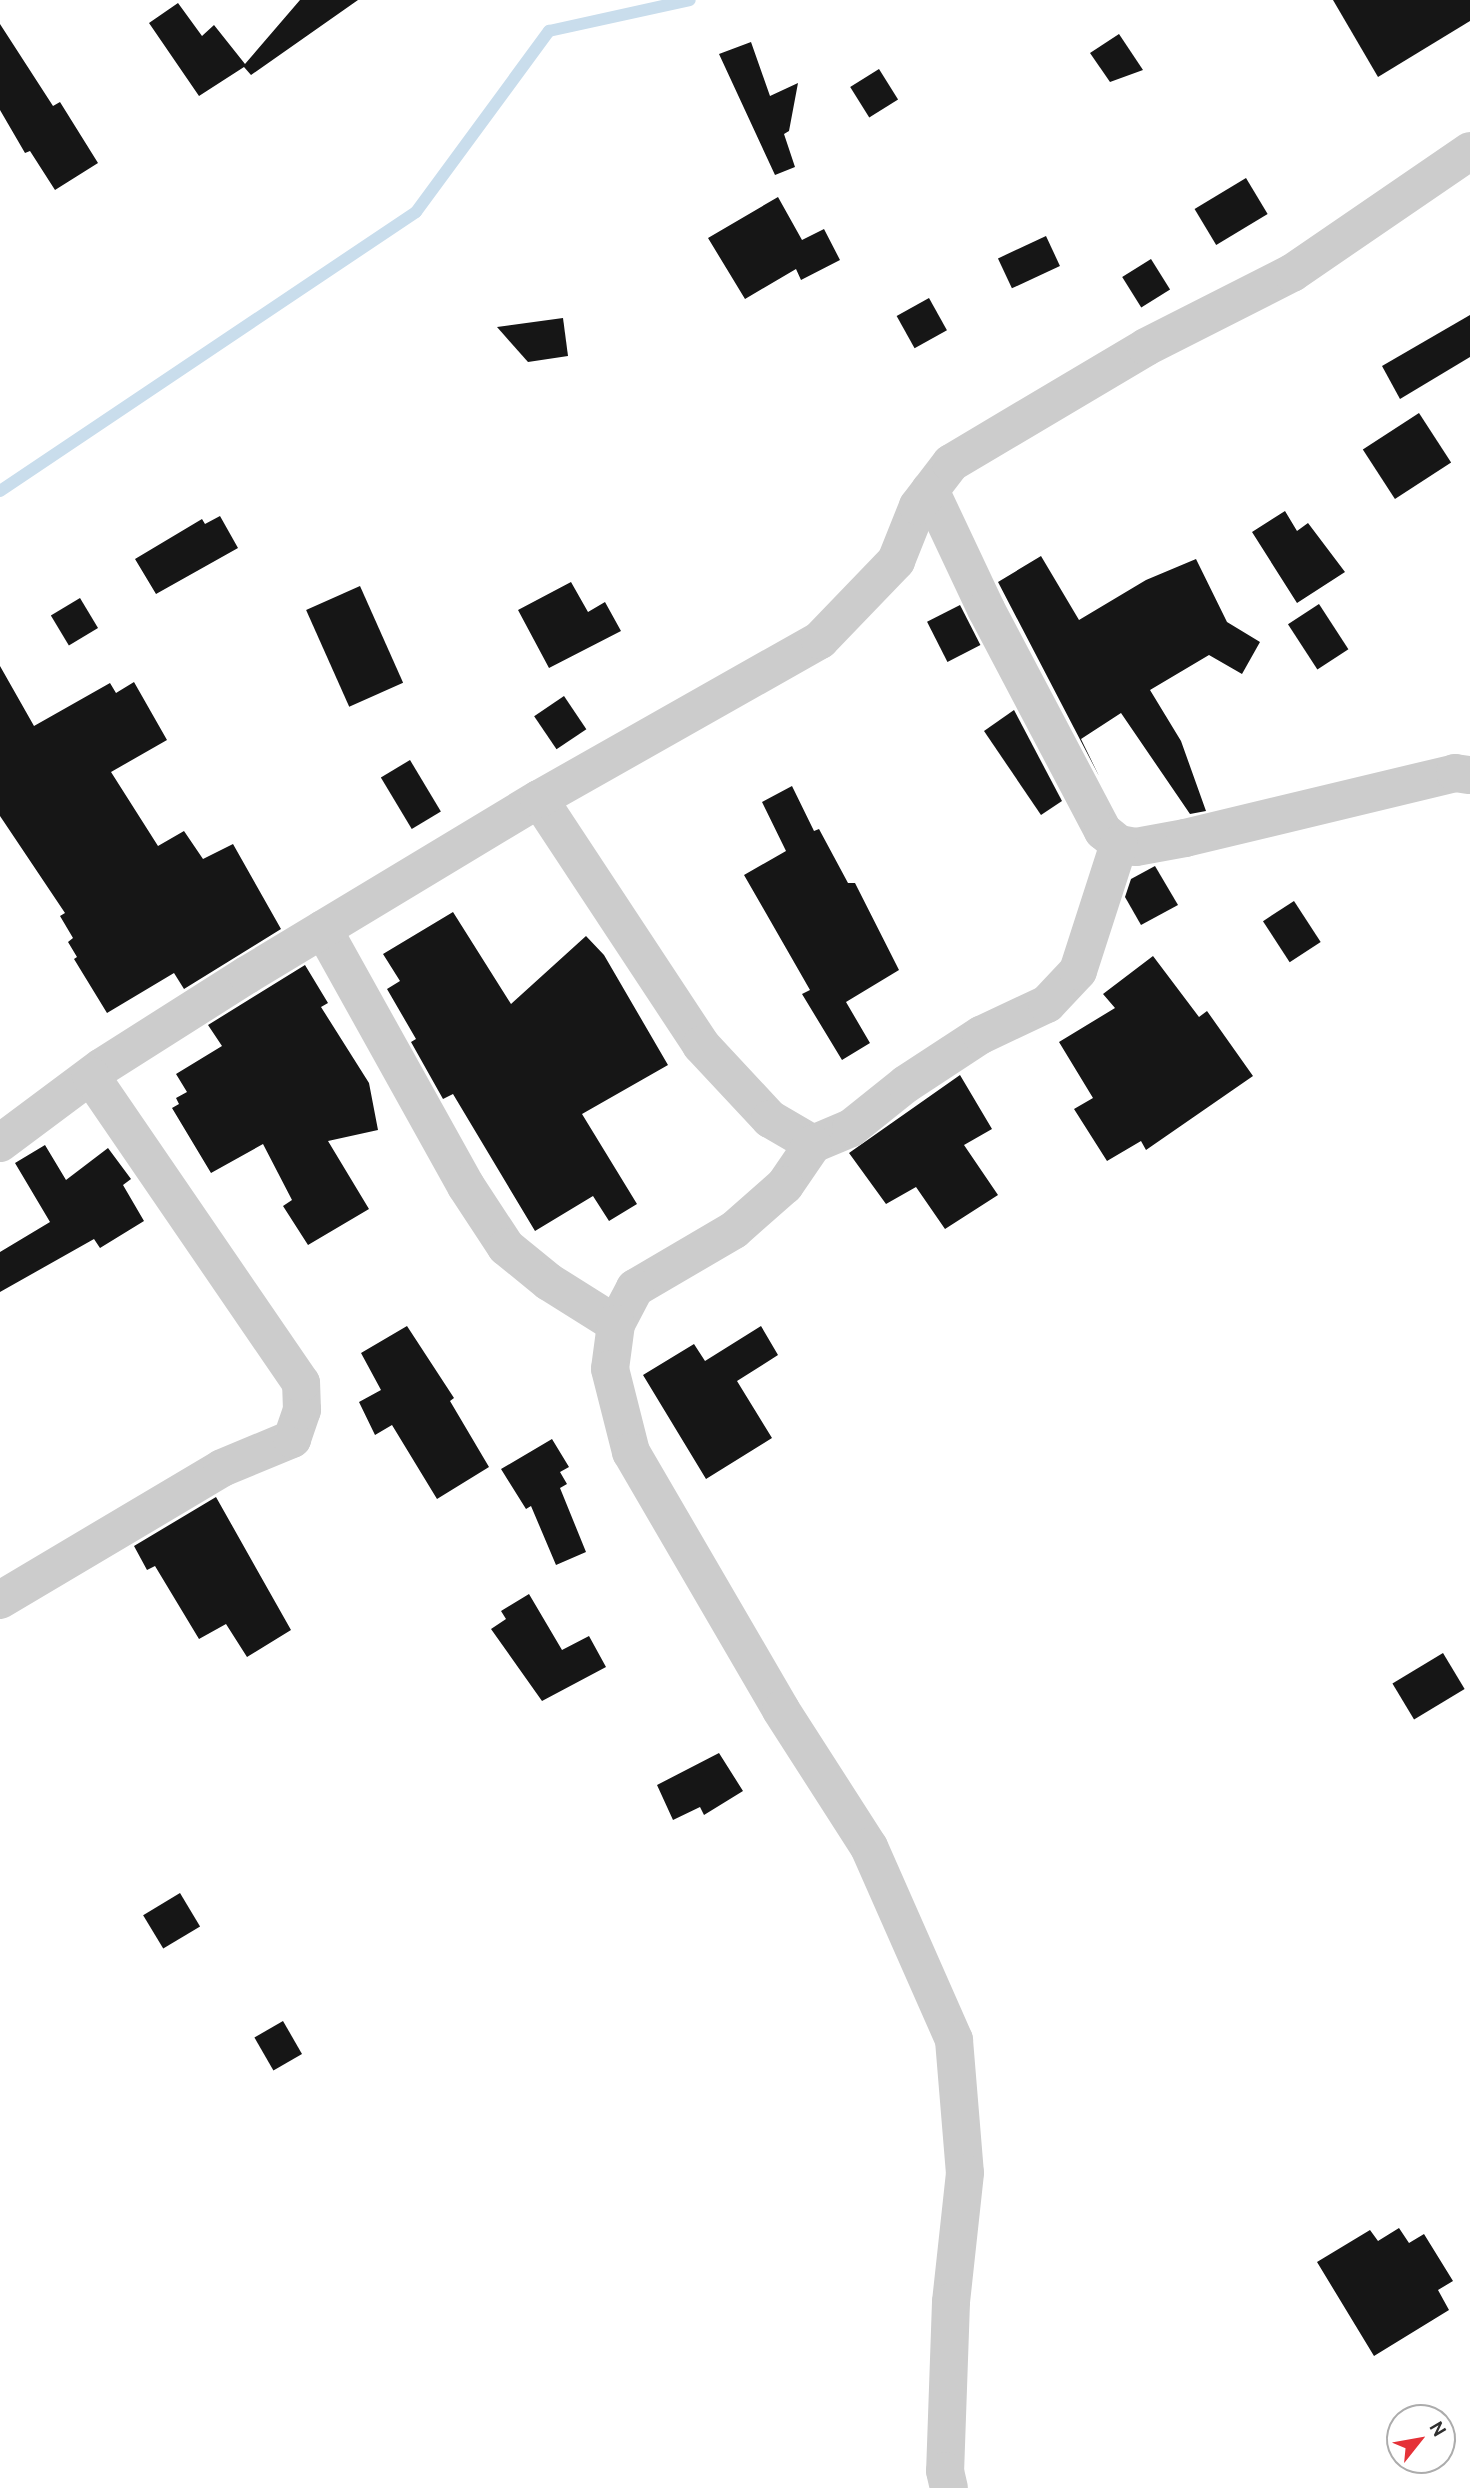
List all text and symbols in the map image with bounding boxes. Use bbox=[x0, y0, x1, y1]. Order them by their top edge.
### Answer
north arrow bbox=[1386, 2404, 1456, 2474]
text: N bbox=[1424, 2417, 1451, 2441]

